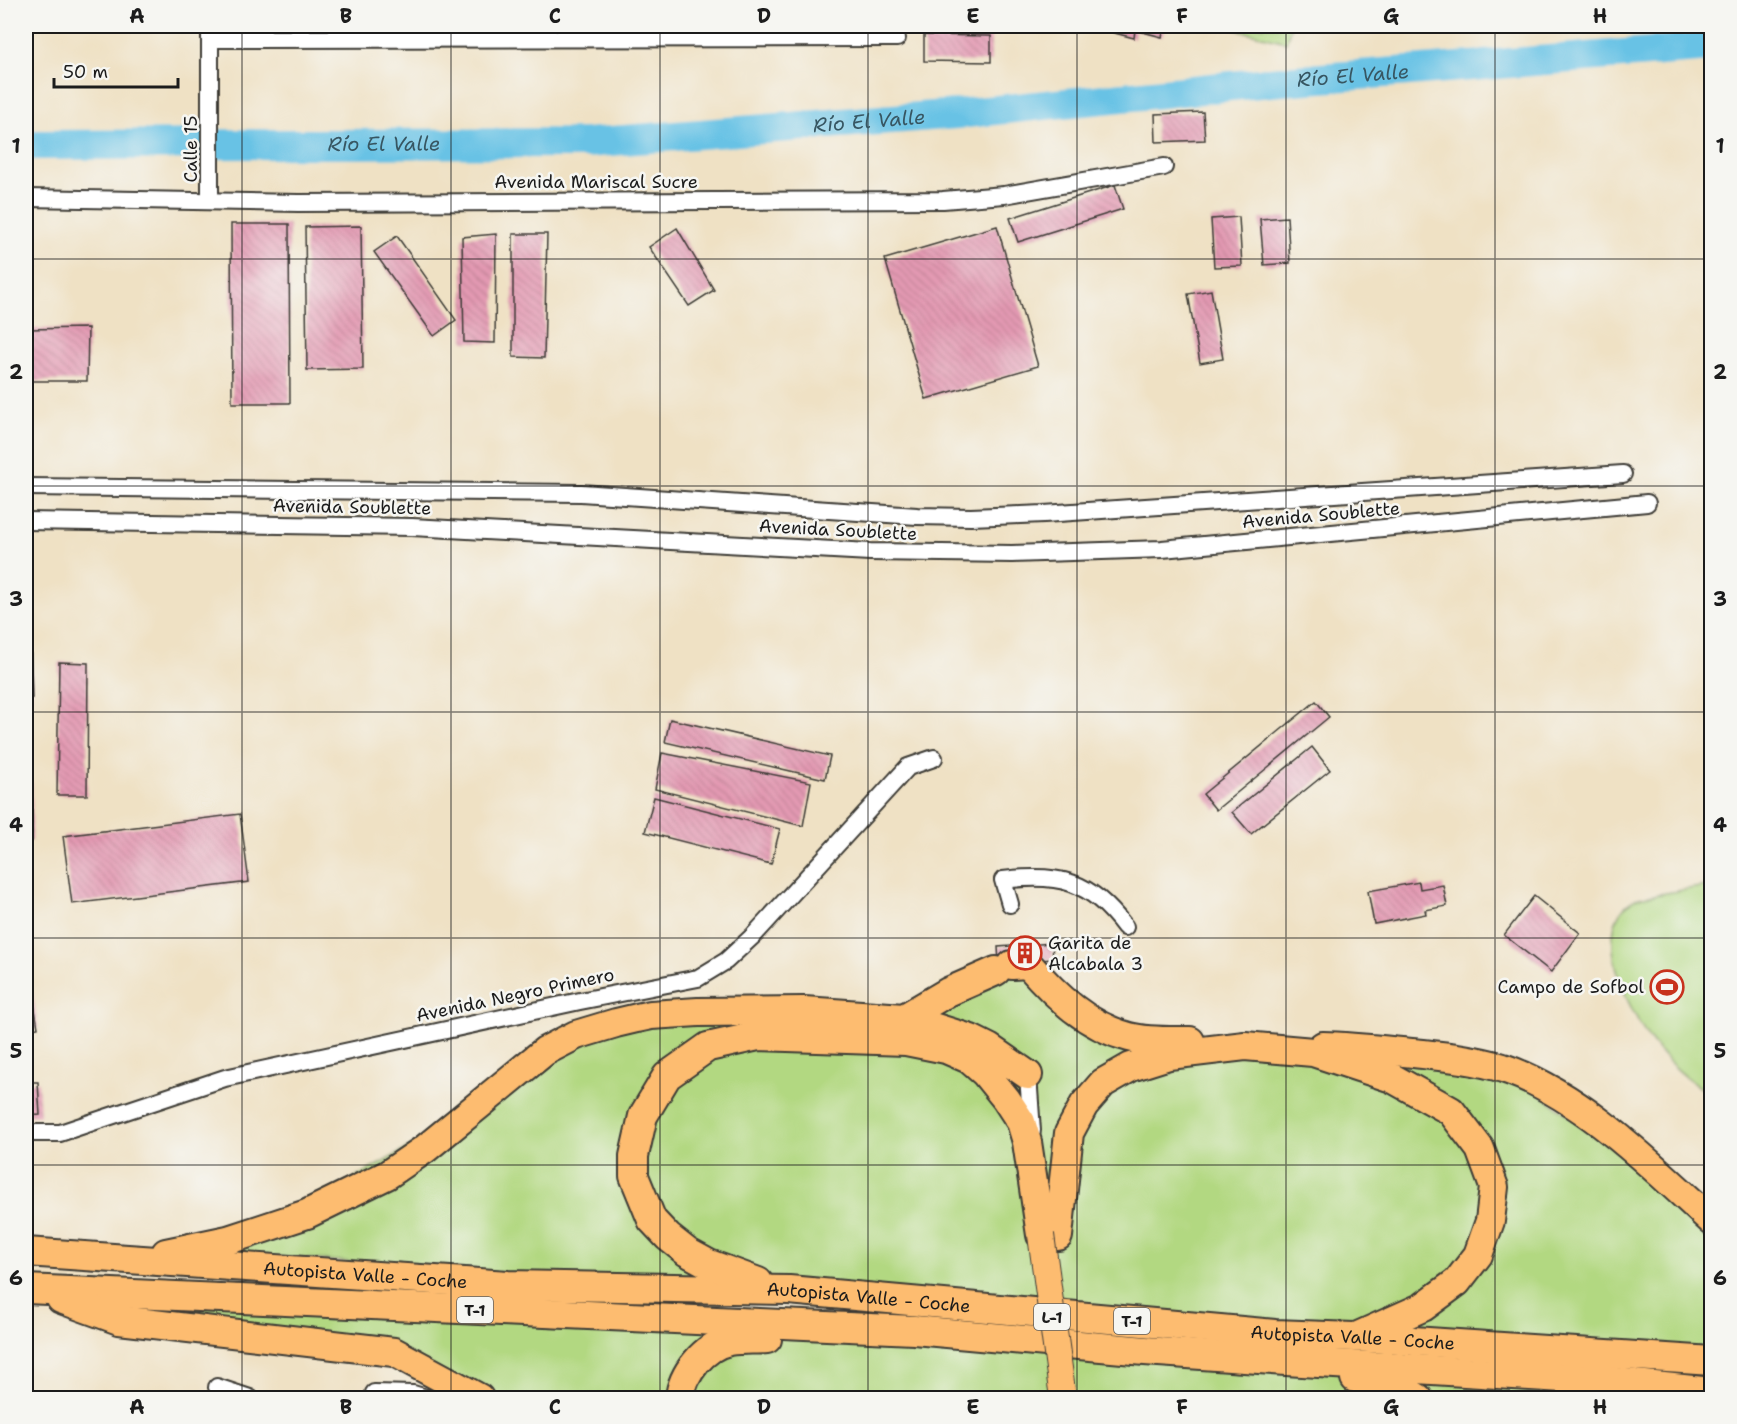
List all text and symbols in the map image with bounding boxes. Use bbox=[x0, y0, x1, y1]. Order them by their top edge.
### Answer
text: A bbox=[129, 3, 145, 29]
text: B bbox=[340, 3, 352, 29]
text: C bbox=[549, 3, 561, 29]
text: D bbox=[757, 3, 771, 29]
text: E bbox=[966, 3, 980, 29]
text: F bbox=[1176, 3, 1188, 29]
text: G bbox=[1383, 3, 1399, 29]
text: H bbox=[1593, 3, 1607, 29]
scale bar bbox=[54, 51, 178, 89]
water label: Río El Valle bbox=[1296, 58, 1410, 93]
text: 50 m bbox=[63, 60, 108, 84]
water label: Río El Valle bbox=[812, 104, 926, 138]
street label: Calle 15 bbox=[179, 115, 203, 183]
water label: Río El Valle bbox=[328, 131, 440, 157]
text: 1 bbox=[11, 133, 21, 159]
text: 1 bbox=[1715, 133, 1725, 159]
street label: Avenida Mariscal Sucre bbox=[494, 170, 698, 194]
text: 2 bbox=[9, 359, 23, 385]
text: 2 bbox=[1713, 359, 1727, 385]
street label: Avenida Soublette bbox=[273, 494, 431, 520]
street label: Avenida Soublette bbox=[1241, 496, 1401, 534]
street label: Avenida Soublette bbox=[758, 514, 918, 546]
text: 3 bbox=[9, 586, 23, 612]
text: 3 bbox=[1713, 586, 1727, 612]
text: 4 bbox=[9, 812, 23, 838]
text: 4 bbox=[1713, 812, 1727, 838]
place label: Garita de Alcabala 3 bbox=[1048, 931, 1143, 976]
building icon: Garita de Alcabala 3 bbox=[1007, 935, 1043, 971]
street label: Avenida Negro Primero bbox=[414, 962, 616, 1028]
sports icon: Campo de Sofbol bbox=[1649, 969, 1685, 1005]
place label: Campo de Sofbol bbox=[1497, 975, 1645, 999]
text: 5 bbox=[10, 1038, 22, 1064]
text: 5 bbox=[1714, 1038, 1726, 1064]
street label: Autopista Valle - Coche bbox=[262, 1256, 468, 1294]
text: 6 bbox=[9, 1265, 23, 1291]
text: 6 bbox=[1713, 1265, 1727, 1291]
street label: Autopista Valle - Coche bbox=[766, 1278, 972, 1318]
road number: T-1 bbox=[457, 1297, 493, 1323]
road number: L-1 bbox=[1034, 1304, 1070, 1330]
road number: T-1 bbox=[1114, 1308, 1150, 1334]
street label: Autopista Valle - Coche bbox=[1250, 1320, 1456, 1356]
text: A bbox=[129, 1394, 145, 1420]
text: B bbox=[340, 1394, 352, 1420]
text: C bbox=[549, 1394, 561, 1420]
text: D bbox=[757, 1394, 771, 1420]
text: E bbox=[966, 1394, 980, 1420]
text: F bbox=[1176, 1394, 1188, 1420]
text: G bbox=[1383, 1394, 1399, 1420]
text: H bbox=[1593, 1394, 1607, 1420]

